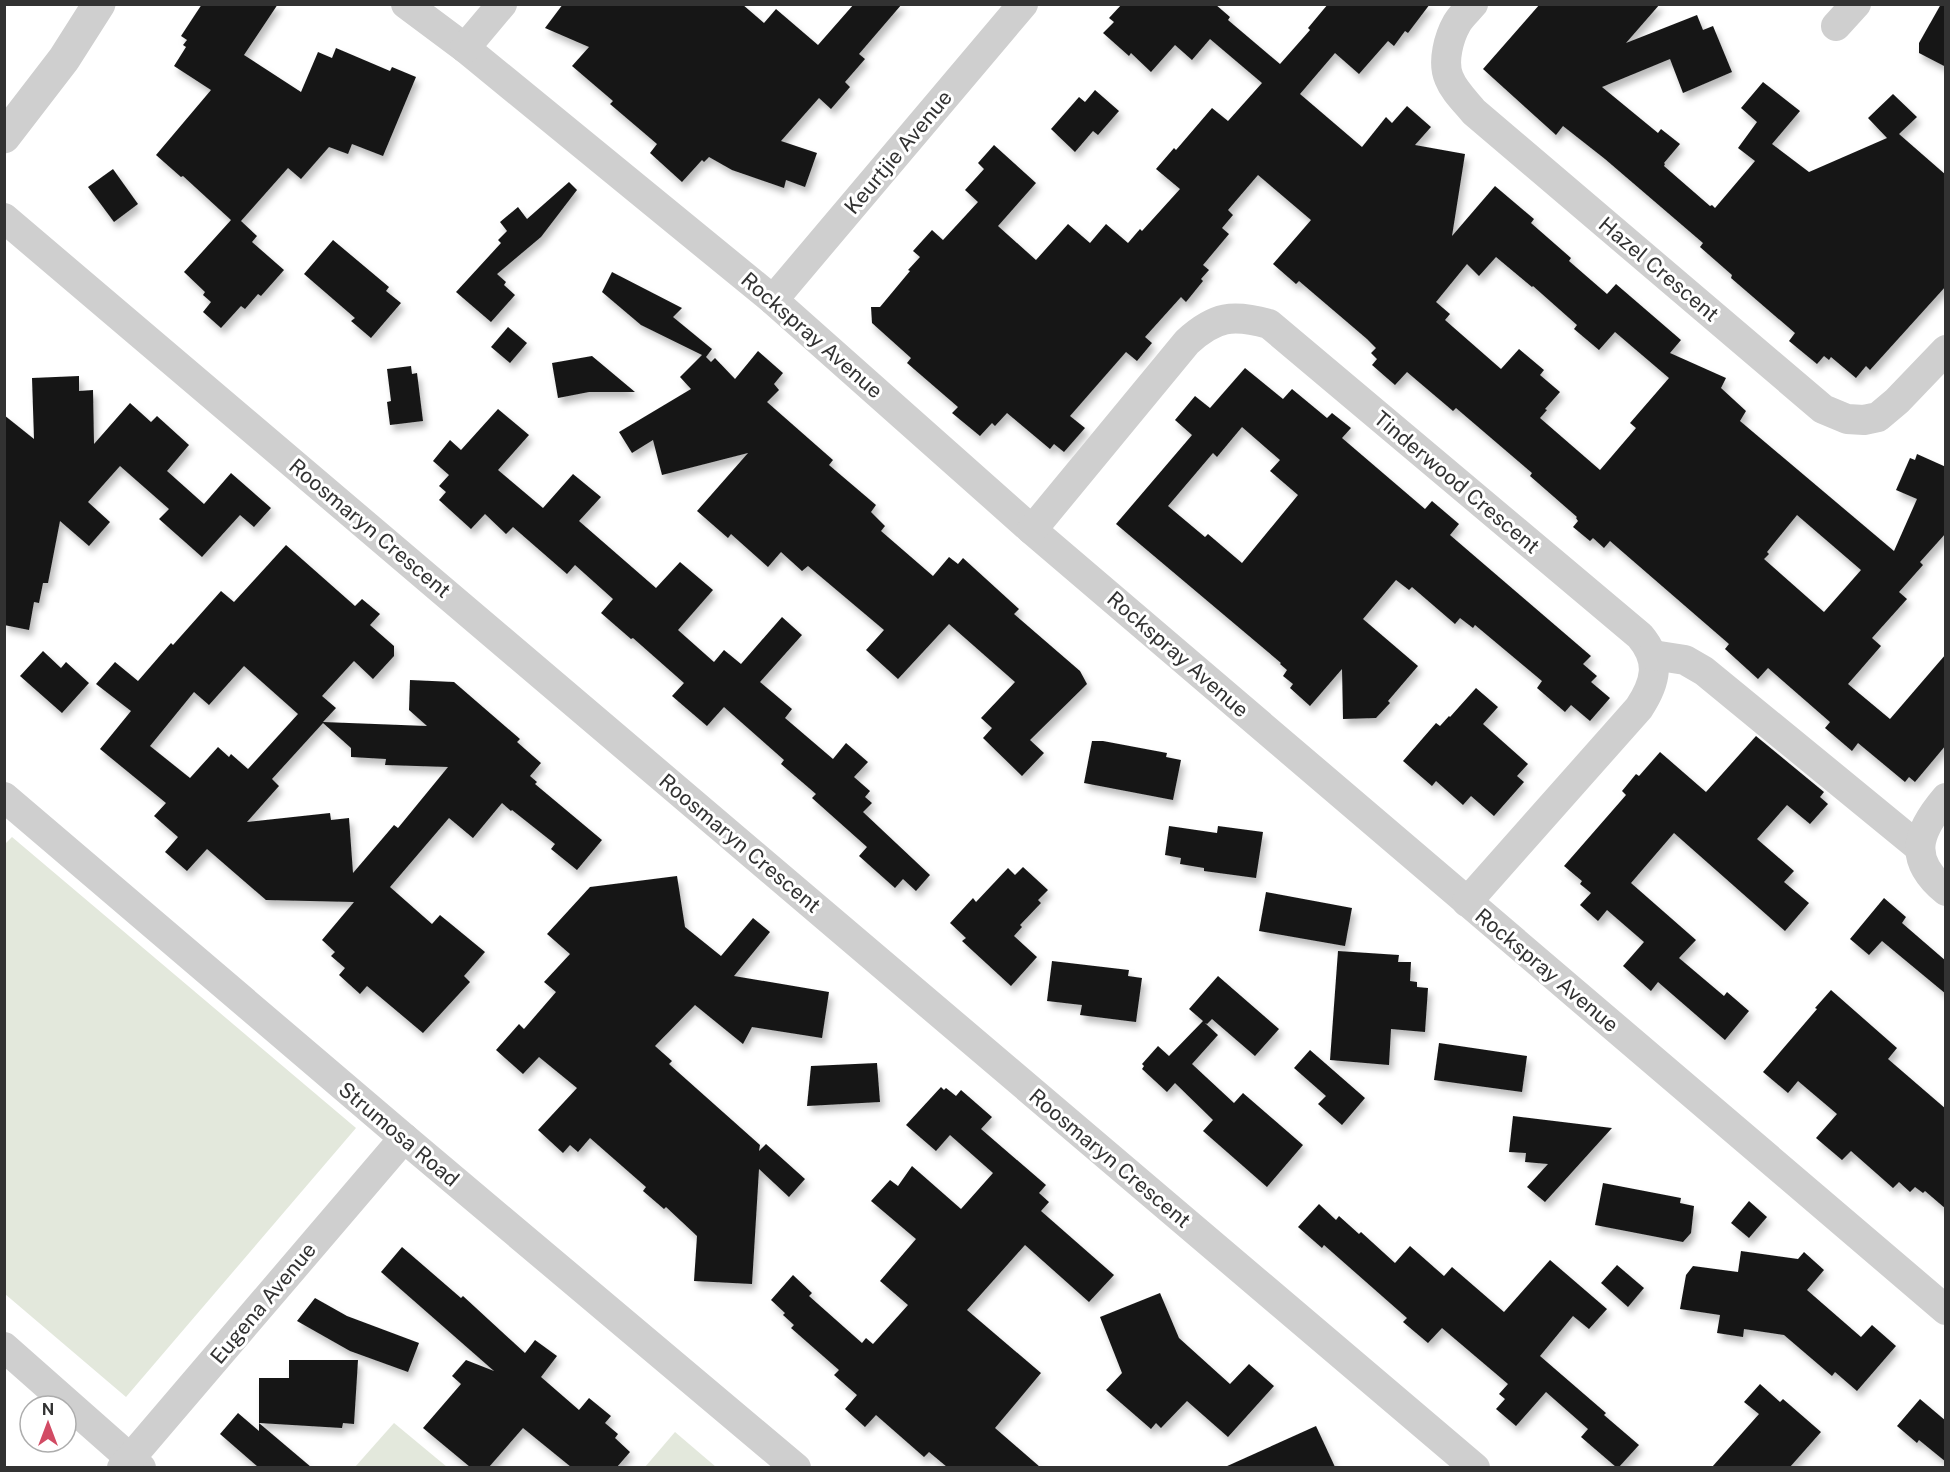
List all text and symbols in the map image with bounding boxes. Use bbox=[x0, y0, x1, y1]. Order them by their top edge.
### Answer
street label: Keurtjie Avenue bbox=[839, 85, 957, 219]
street label: Hazel Crescent bbox=[1594, 212, 1724, 326]
street label: Rockspray Avenue bbox=[736, 267, 888, 403]
street label: Tinderwood Crescent bbox=[1369, 405, 1545, 559]
street label: Roosmaryn Crescent bbox=[284, 453, 456, 603]
street label: Rockspray Avenue bbox=[1102, 586, 1254, 722]
street label: Roosmaryn Crescent bbox=[654, 768, 826, 918]
street label: Rockspray Avenue bbox=[1470, 903, 1624, 1037]
street label: Strumosa Road bbox=[334, 1076, 464, 1192]
street label: Roosmaryn Crescent bbox=[1024, 1083, 1196, 1233]
street label: Eugena Avenue bbox=[205, 1237, 321, 1369]
north arrow bbox=[18, 1394, 78, 1454]
text: N bbox=[42, 1400, 54, 1419]

